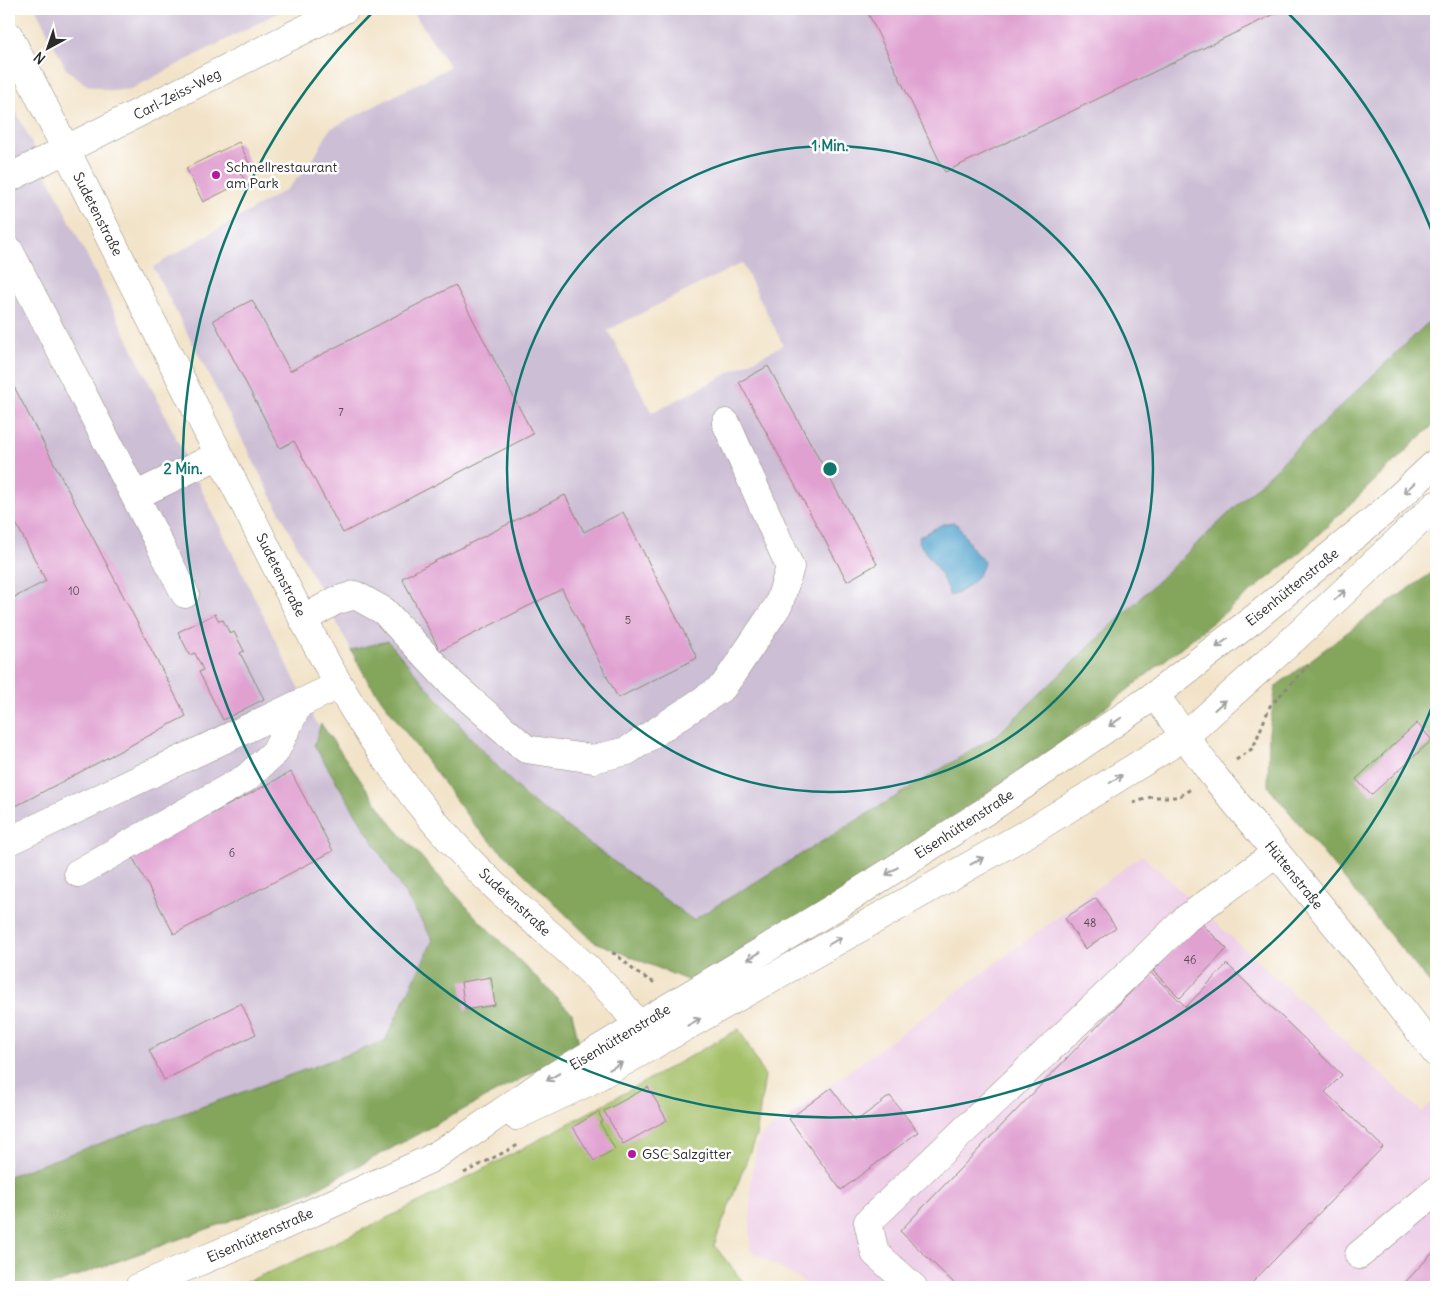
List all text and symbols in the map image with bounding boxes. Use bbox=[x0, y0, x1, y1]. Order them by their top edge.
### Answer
north arrow bbox=[22, 22, 72, 72]
text: N bbox=[30, 48, 49, 68]
street label: Carl-Zeiss-Weg bbox=[130, 64, 224, 124]
text: 1 Min. bbox=[812, 136, 848, 155]
place label: Schnellrestaurant am Park bbox=[226, 158, 337, 192]
street label: Sudetenstraße bbox=[69, 169, 127, 259]
marker: Schnellrestaurant am Park bbox=[210, 169, 222, 181]
house number: 7 bbox=[338, 405, 344, 419]
text: 2 Min. bbox=[163, 459, 203, 478]
centre of rings bbox=[821, 460, 839, 478]
one-way arrow bbox=[1403, 482, 1416, 494]
street label: Sudetenstraße bbox=[252, 530, 310, 620]
street label: Eisenhüttenstraße bbox=[1242, 544, 1342, 630]
house number: 10 bbox=[68, 584, 80, 598]
one-way arrow bbox=[1334, 589, 1346, 601]
house number: 5 bbox=[625, 613, 631, 627]
one-way arrow bbox=[1216, 638, 1229, 649]
one-way arrow bbox=[1213, 699, 1226, 711]
one-way arrow bbox=[1108, 717, 1122, 727]
one-way arrow bbox=[1109, 773, 1123, 783]
street label: Eisenhüttenstraße bbox=[911, 785, 1017, 863]
street label: Hüttenstraße bbox=[1261, 837, 1327, 913]
house number: 6 bbox=[229, 846, 235, 860]
one-way arrow bbox=[969, 856, 983, 866]
street label: Sudetenstraße bbox=[475, 864, 555, 940]
one-way arrow bbox=[885, 865, 899, 876]
house number: 48 bbox=[1084, 916, 1096, 930]
one-way arrow bbox=[827, 935, 841, 945]
one-way arrow bbox=[747, 952, 761, 962]
house number: 46 bbox=[1184, 953, 1196, 967]
street label: Eisenhüttenstraße bbox=[566, 1000, 674, 1074]
one-way arrow bbox=[687, 1017, 701, 1027]
one-way arrow bbox=[608, 1061, 623, 1071]
one-way arrow bbox=[546, 1073, 560, 1083]
place label: GSC Salzgitter bbox=[642, 1145, 732, 1163]
marker: GSC Salzgitter bbox=[626, 1148, 638, 1160]
street label: Eisenhüttenstraße bbox=[204, 1204, 316, 1266]

